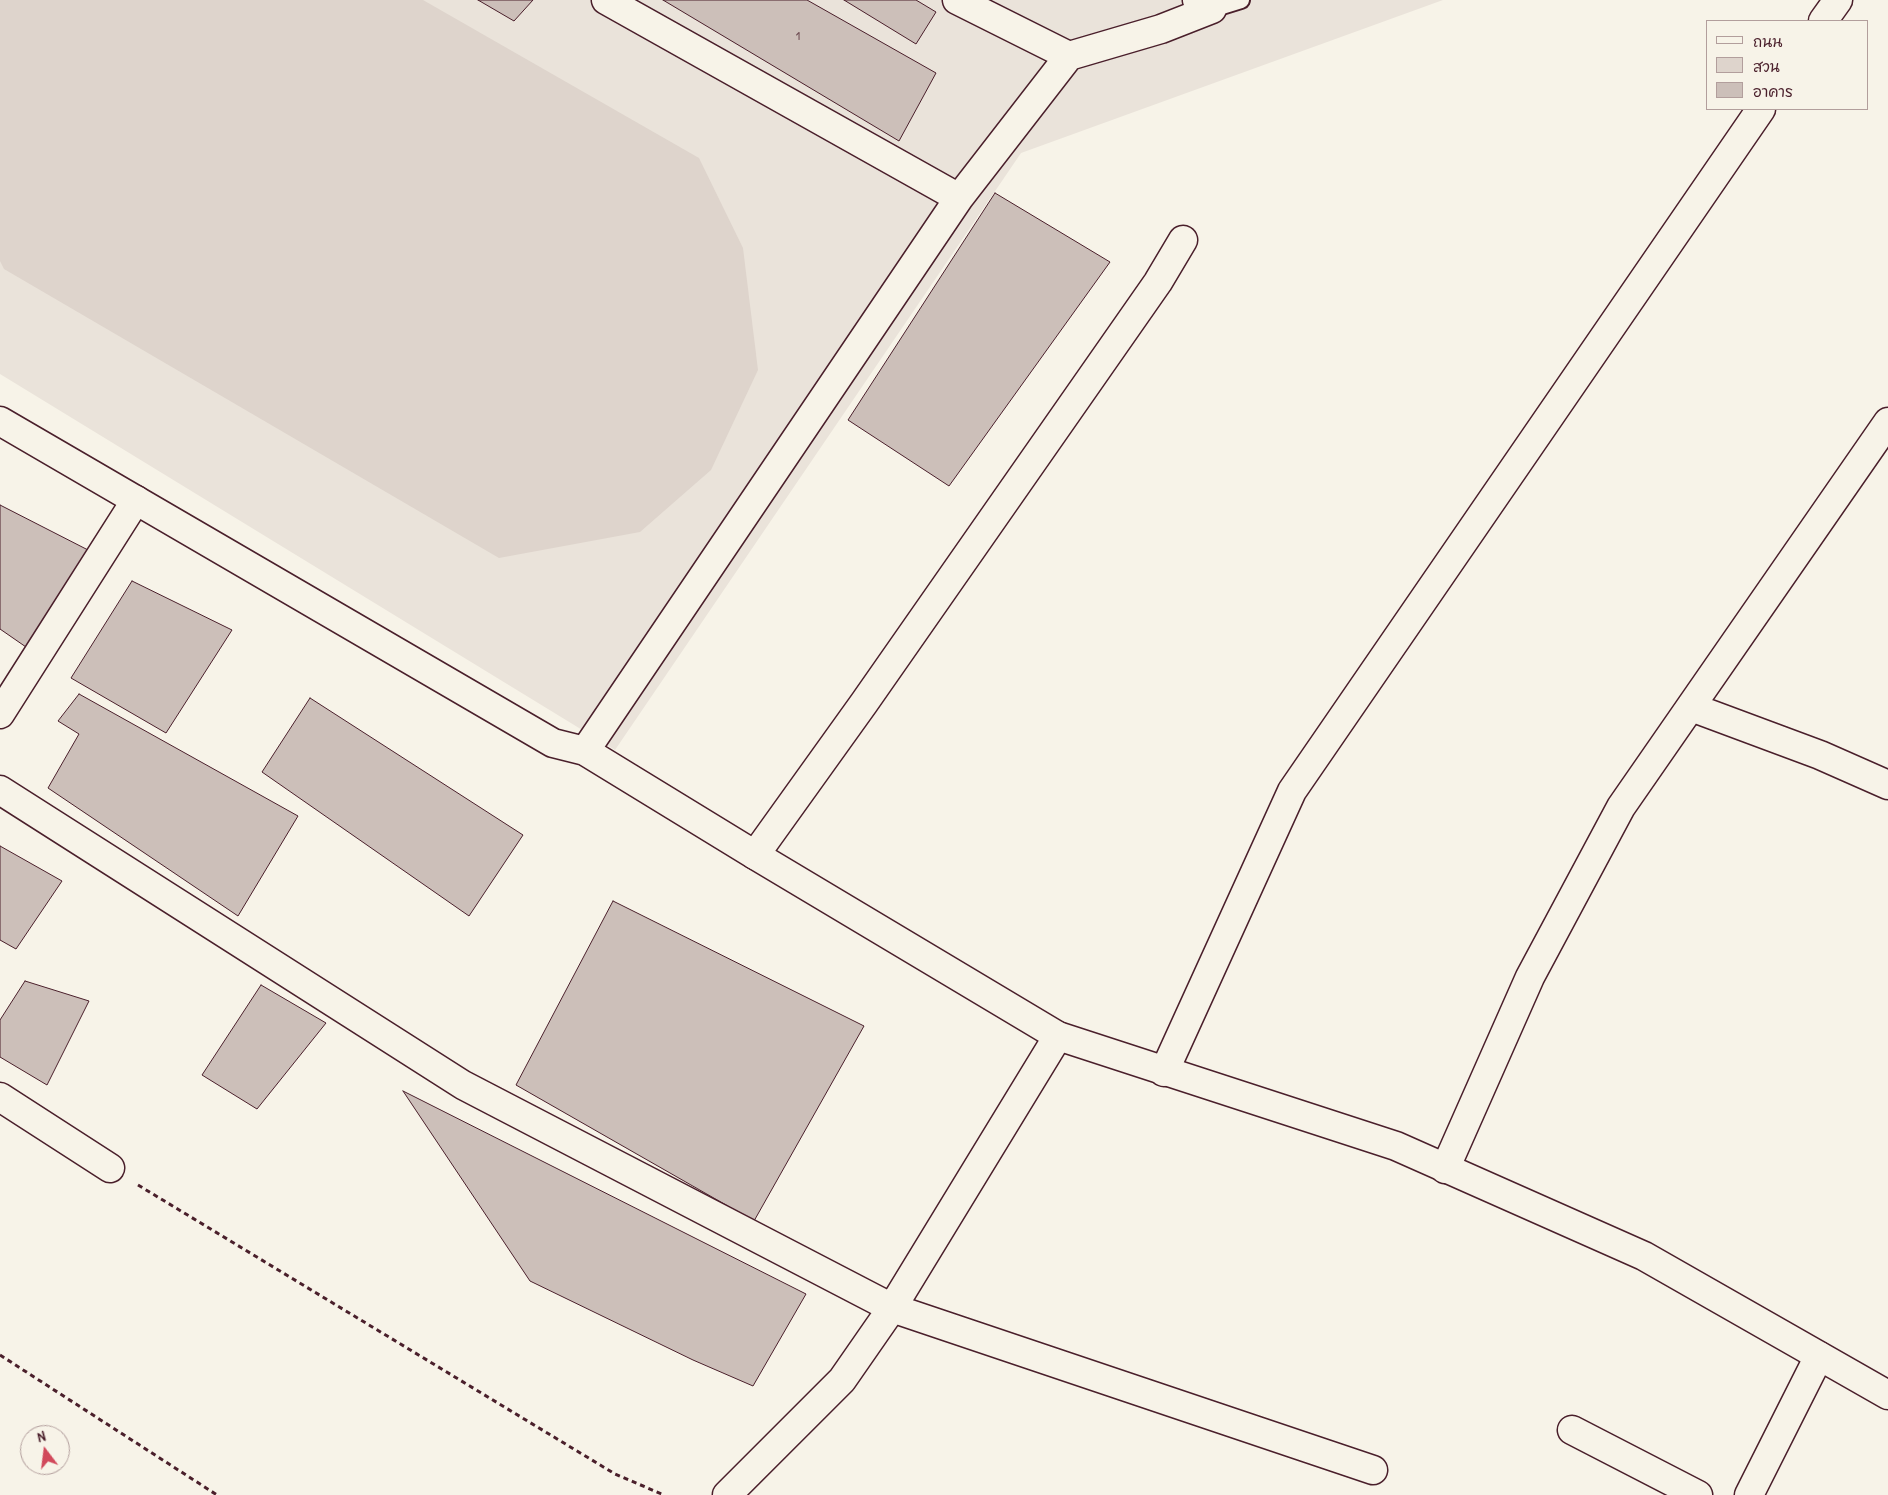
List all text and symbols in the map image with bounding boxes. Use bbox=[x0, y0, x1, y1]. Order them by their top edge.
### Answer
legend bbox=[1706, 20, 1868, 110]
house number: 1 bbox=[796, 30, 800, 44]
text: ถนน bbox=[1753, 31, 1782, 52]
text: สวน bbox=[1753, 56, 1780, 77]
text: อาคาร bbox=[1753, 81, 1793, 102]
north arrow bbox=[20, 1425, 70, 1475]
text: N bbox=[35, 1426, 47, 1446]

